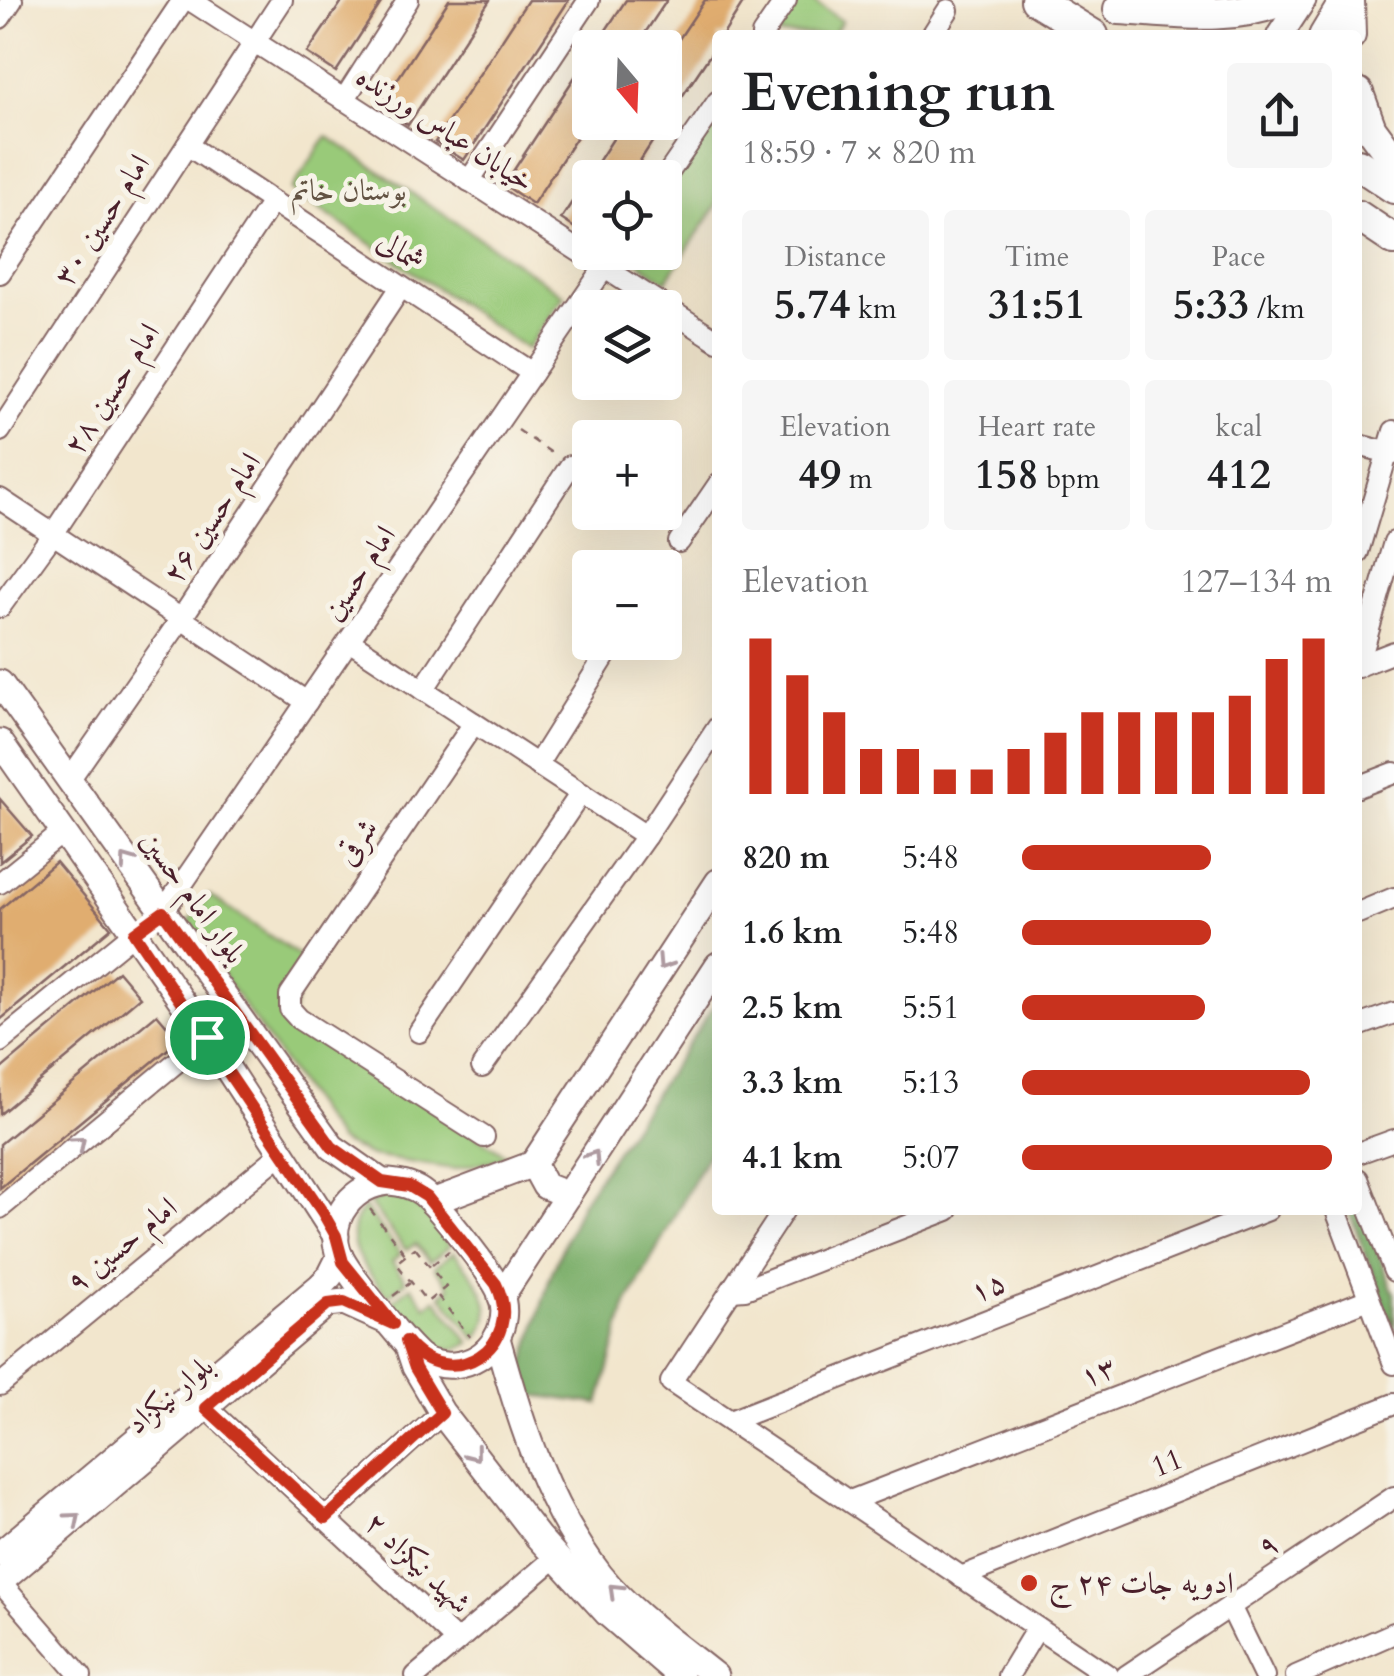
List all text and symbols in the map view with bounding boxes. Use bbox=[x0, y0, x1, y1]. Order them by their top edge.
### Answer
north arrow bbox=[572, 30, 682, 140]
map controls bbox=[572, 30, 682, 660]
street label: خیابان عباس ورزنده bbox=[348, 56, 542, 202]
text: Evening run bbox=[742, 56, 1055, 130]
button: share bbox=[1227, 63, 1332, 168]
text: 18:59 · 7 × 820 m bbox=[742, 131, 976, 175]
street label: امام حسین ۳۰ bbox=[44, 146, 164, 297]
button: locate bbox=[572, 160, 682, 270]
park label: بوستان خاتم bbox=[291, 170, 407, 216]
street label: شمالی bbox=[369, 220, 433, 282]
text: Distance bbox=[784, 238, 887, 276]
text: Time bbox=[1005, 238, 1069, 276]
text: Pace bbox=[1212, 238, 1266, 276]
text: 5.74 bbox=[774, 276, 851, 333]
text: 31:51 bbox=[988, 276, 1086, 333]
text: 5:33 bbox=[1173, 276, 1249, 333]
button: layers bbox=[572, 290, 682, 400]
text: km bbox=[851, 290, 897, 328]
text: /km bbox=[1249, 290, 1305, 328]
street label: امام حسین ۲۸ bbox=[54, 315, 174, 466]
text: Elevation bbox=[780, 408, 891, 446]
text: Heart rate bbox=[978, 408, 1096, 446]
text: kcal bbox=[1215, 408, 1262, 446]
button: + bbox=[572, 420, 682, 530]
street label: امام حسین ۲۶ bbox=[153, 445, 275, 594]
text: 49 bbox=[798, 446, 841, 503]
text: 158 bbox=[974, 446, 1039, 503]
text: 412 bbox=[1206, 446, 1271, 503]
text: m bbox=[841, 460, 872, 498]
text: bpm bbox=[1039, 460, 1100, 498]
street label: امام حسین bbox=[312, 518, 410, 631]
button: − bbox=[572, 550, 682, 660]
text: Elevation bbox=[742, 560, 869, 604]
text: 127–134 m bbox=[1180, 560, 1332, 604]
street label: شرقی bbox=[326, 811, 388, 873]
street label: بلوار امام حسین bbox=[127, 822, 255, 975]
text: 820 m bbox=[742, 836, 829, 880]
text: 5:48 bbox=[902, 836, 959, 880]
one-way arrow bbox=[121, 854, 140, 873]
text: 1.6 km bbox=[742, 911, 842, 955]
text: 5:48 bbox=[902, 911, 959, 955]
one-way arrow bbox=[658, 953, 677, 971]
text: 2.5 km bbox=[742, 986, 842, 1030]
text: 5:51 bbox=[902, 986, 959, 1030]
pin bbox=[165, 995, 250, 1080]
icon: arrive bbox=[180, 1010, 235, 1065]
text: 3.3 km bbox=[742, 1061, 842, 1105]
text: 5:13 bbox=[902, 1061, 959, 1105]
text: 4.1 km bbox=[742, 1136, 842, 1180]
text: 5:07 bbox=[902, 1136, 959, 1180]
one-way arrow bbox=[68, 1137, 86, 1155]
one-way arrow bbox=[580, 1150, 599, 1168]
street label: امام حسین ۹ bbox=[58, 1188, 189, 1306]
street label: ۱۵ bbox=[964, 1262, 1012, 1312]
street label: بلوار نیکزاد bbox=[118, 1346, 222, 1444]
street label: ۱۳ bbox=[1074, 1347, 1122, 1397]
street label: 11 bbox=[1145, 1438, 1189, 1488]
one-way arrow bbox=[462, 1443, 479, 1461]
street label: شهید نیکزاد ۲ bbox=[356, 1503, 480, 1623]
one-way arrow bbox=[63, 1513, 81, 1531]
street label: ۹ bbox=[1249, 1523, 1287, 1567]
place label: ادویه جات ۲۴ ج bbox=[1049, 1563, 1234, 1609]
marker: ادویه جات ۲۴ ج bbox=[1018, 1572, 1040, 1594]
one-way arrow bbox=[608, 1584, 627, 1602]

